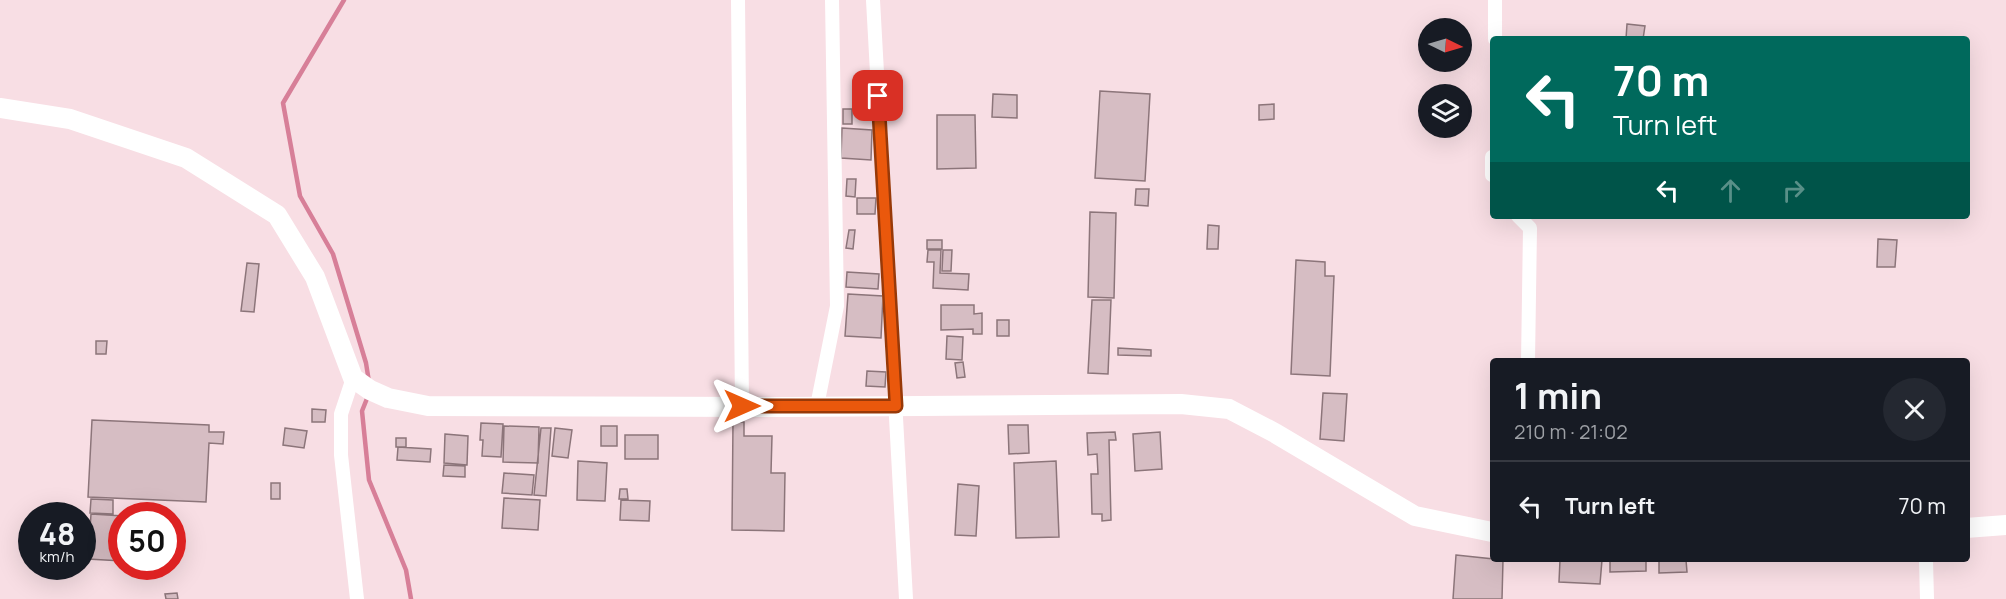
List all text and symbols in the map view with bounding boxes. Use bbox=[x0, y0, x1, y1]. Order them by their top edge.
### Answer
north arrow bbox=[1418, 18, 1472, 72]
map controls bbox=[1418, 18, 1472, 138]
text: 70 m bbox=[1613, 51, 1709, 109]
icon: left bbox=[1514, 60, 1592, 138]
pin bbox=[852, 70, 903, 121]
icon: arrive bbox=[861, 79, 894, 112]
button: layers bbox=[1418, 84, 1472, 138]
text: Turn left bbox=[1613, 106, 1717, 143]
icon: left bbox=[1651, 174, 1684, 207]
icon: ahead bbox=[1714, 174, 1747, 207]
icon: right bbox=[1777, 174, 1810, 207]
text: 1 min bbox=[1514, 371, 1602, 420]
position arrow bbox=[710, 374, 774, 438]
button: close bbox=[1883, 378, 1946, 441]
text: 210 m · 21:02 bbox=[1514, 418, 1628, 445]
icon: left bbox=[1514, 490, 1547, 523]
text: Turn left bbox=[1565, 491, 1655, 521]
text: 70 m bbox=[1898, 491, 1946, 521]
speed limit sign: 50 bbox=[108, 502, 186, 580]
text: 48 bbox=[39, 513, 75, 554]
text: km/h bbox=[40, 546, 74, 567]

